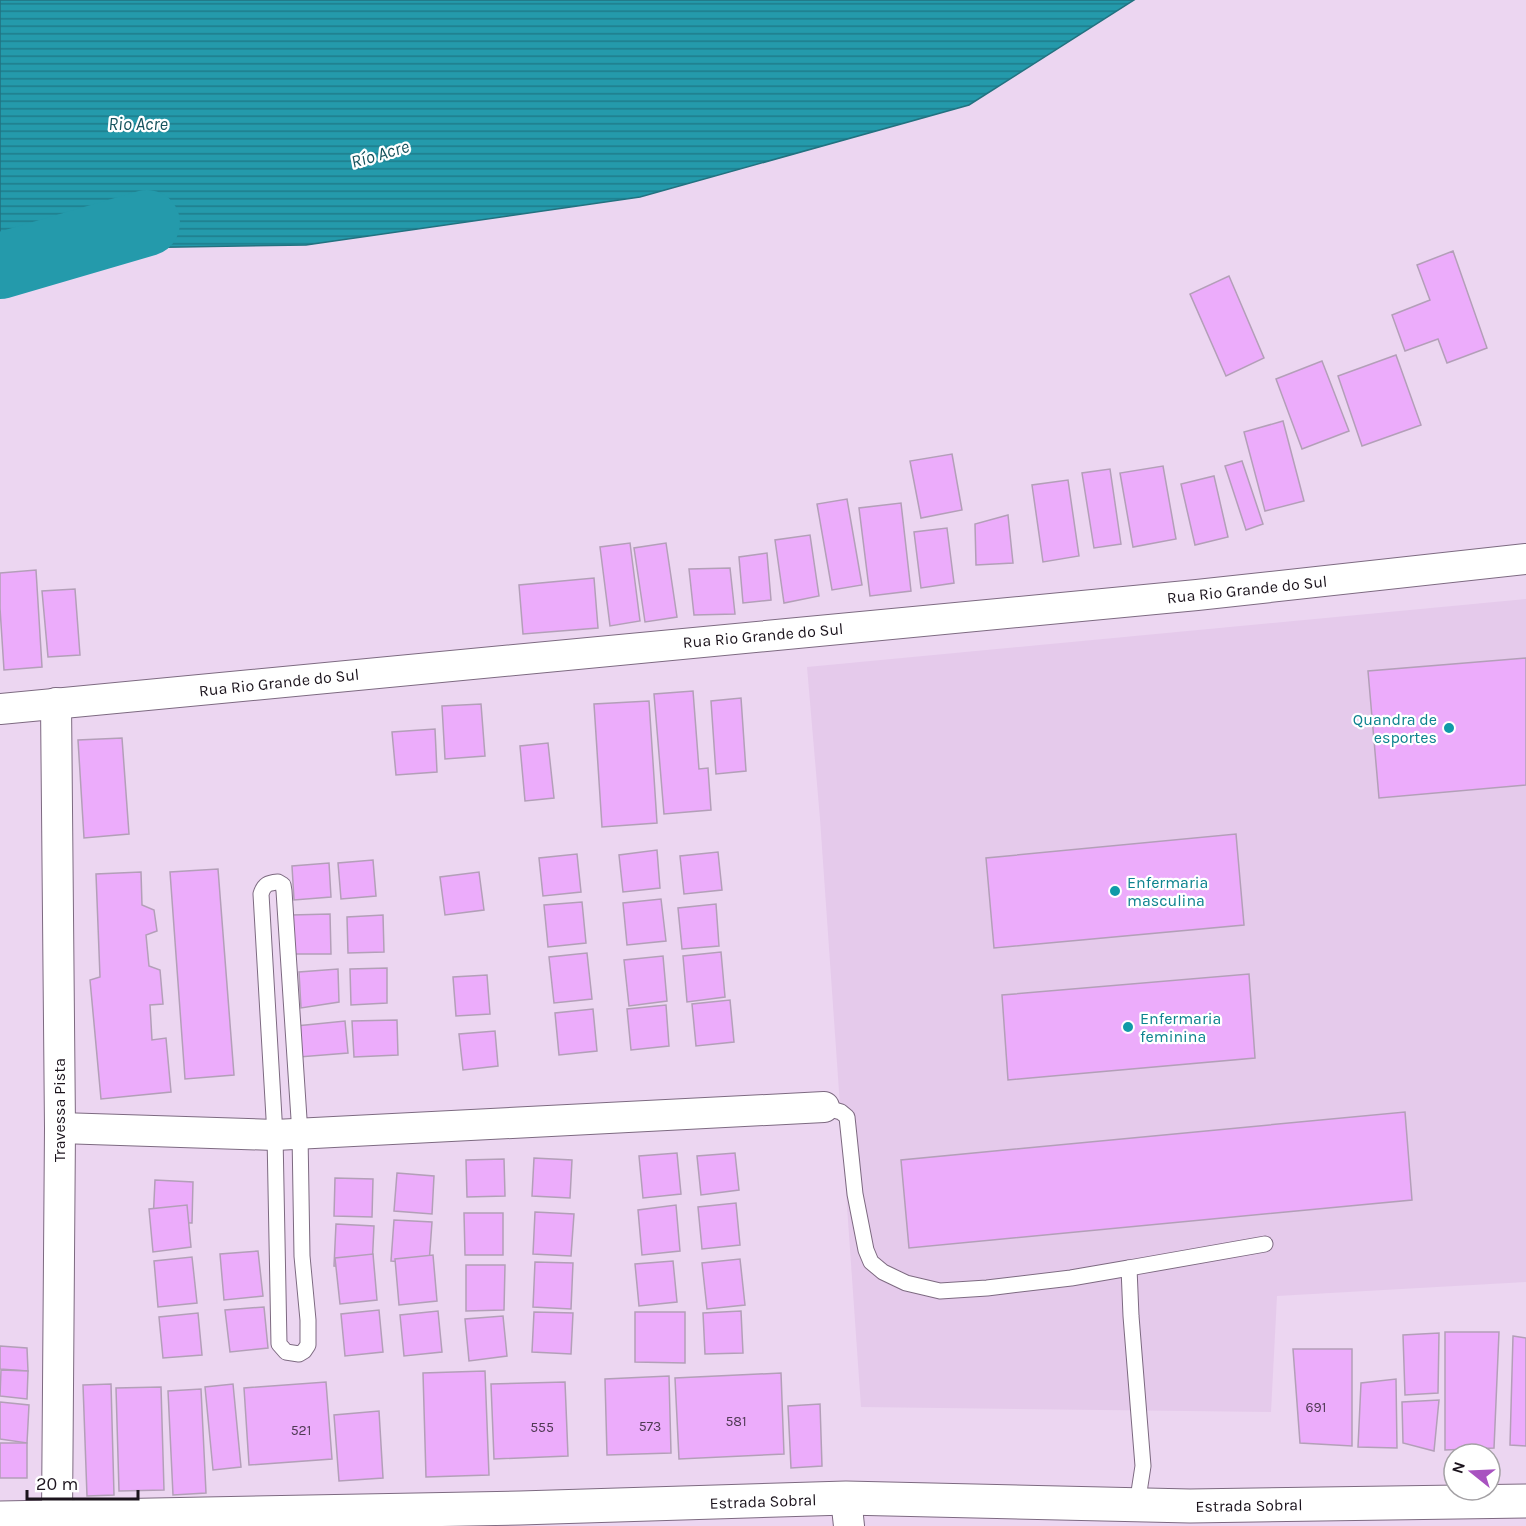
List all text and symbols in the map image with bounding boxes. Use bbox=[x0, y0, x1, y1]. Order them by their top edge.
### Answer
water label: Rio Acre bbox=[108, 113, 168, 135]
water label: Río Acre bbox=[348, 135, 412, 173]
street label: Rua Rio Grande do Sul bbox=[1166, 572, 1328, 607]
street label: Rua Rio Grande do Sul bbox=[682, 619, 844, 652]
street label: Rua Rio Grande do Sul bbox=[198, 665, 360, 700]
place label: Quandra de esportes bbox=[1353, 710, 1437, 747]
marker: Quandra de esportes bbox=[1442, 721, 1456, 735]
place label: Enfermaria masculina bbox=[1127, 873, 1208, 910]
marker: Enfermaria masculina bbox=[1108, 884, 1122, 898]
place label: Enfermaria feminina bbox=[1140, 1009, 1221, 1046]
marker: Enfermaria feminina bbox=[1121, 1020, 1135, 1034]
street label: Travessa Pista bbox=[50, 1058, 69, 1162]
house number: 691 bbox=[1306, 1399, 1326, 1416]
house number: 581 bbox=[725, 1413, 747, 1430]
house number: 573 bbox=[639, 1418, 661, 1435]
house number: 555 bbox=[530, 1419, 554, 1436]
house number: 521 bbox=[291, 1422, 311, 1439]
north arrow bbox=[1442, 1442, 1502, 1502]
text: N bbox=[1447, 1459, 1469, 1476]
scale bar bbox=[27, 1463, 138, 1501]
text: 20 m bbox=[36, 1473, 78, 1495]
street label: Estrada Sobral bbox=[709, 1490, 817, 1513]
street label: Estrada Sobral bbox=[1195, 1495, 1303, 1516]

